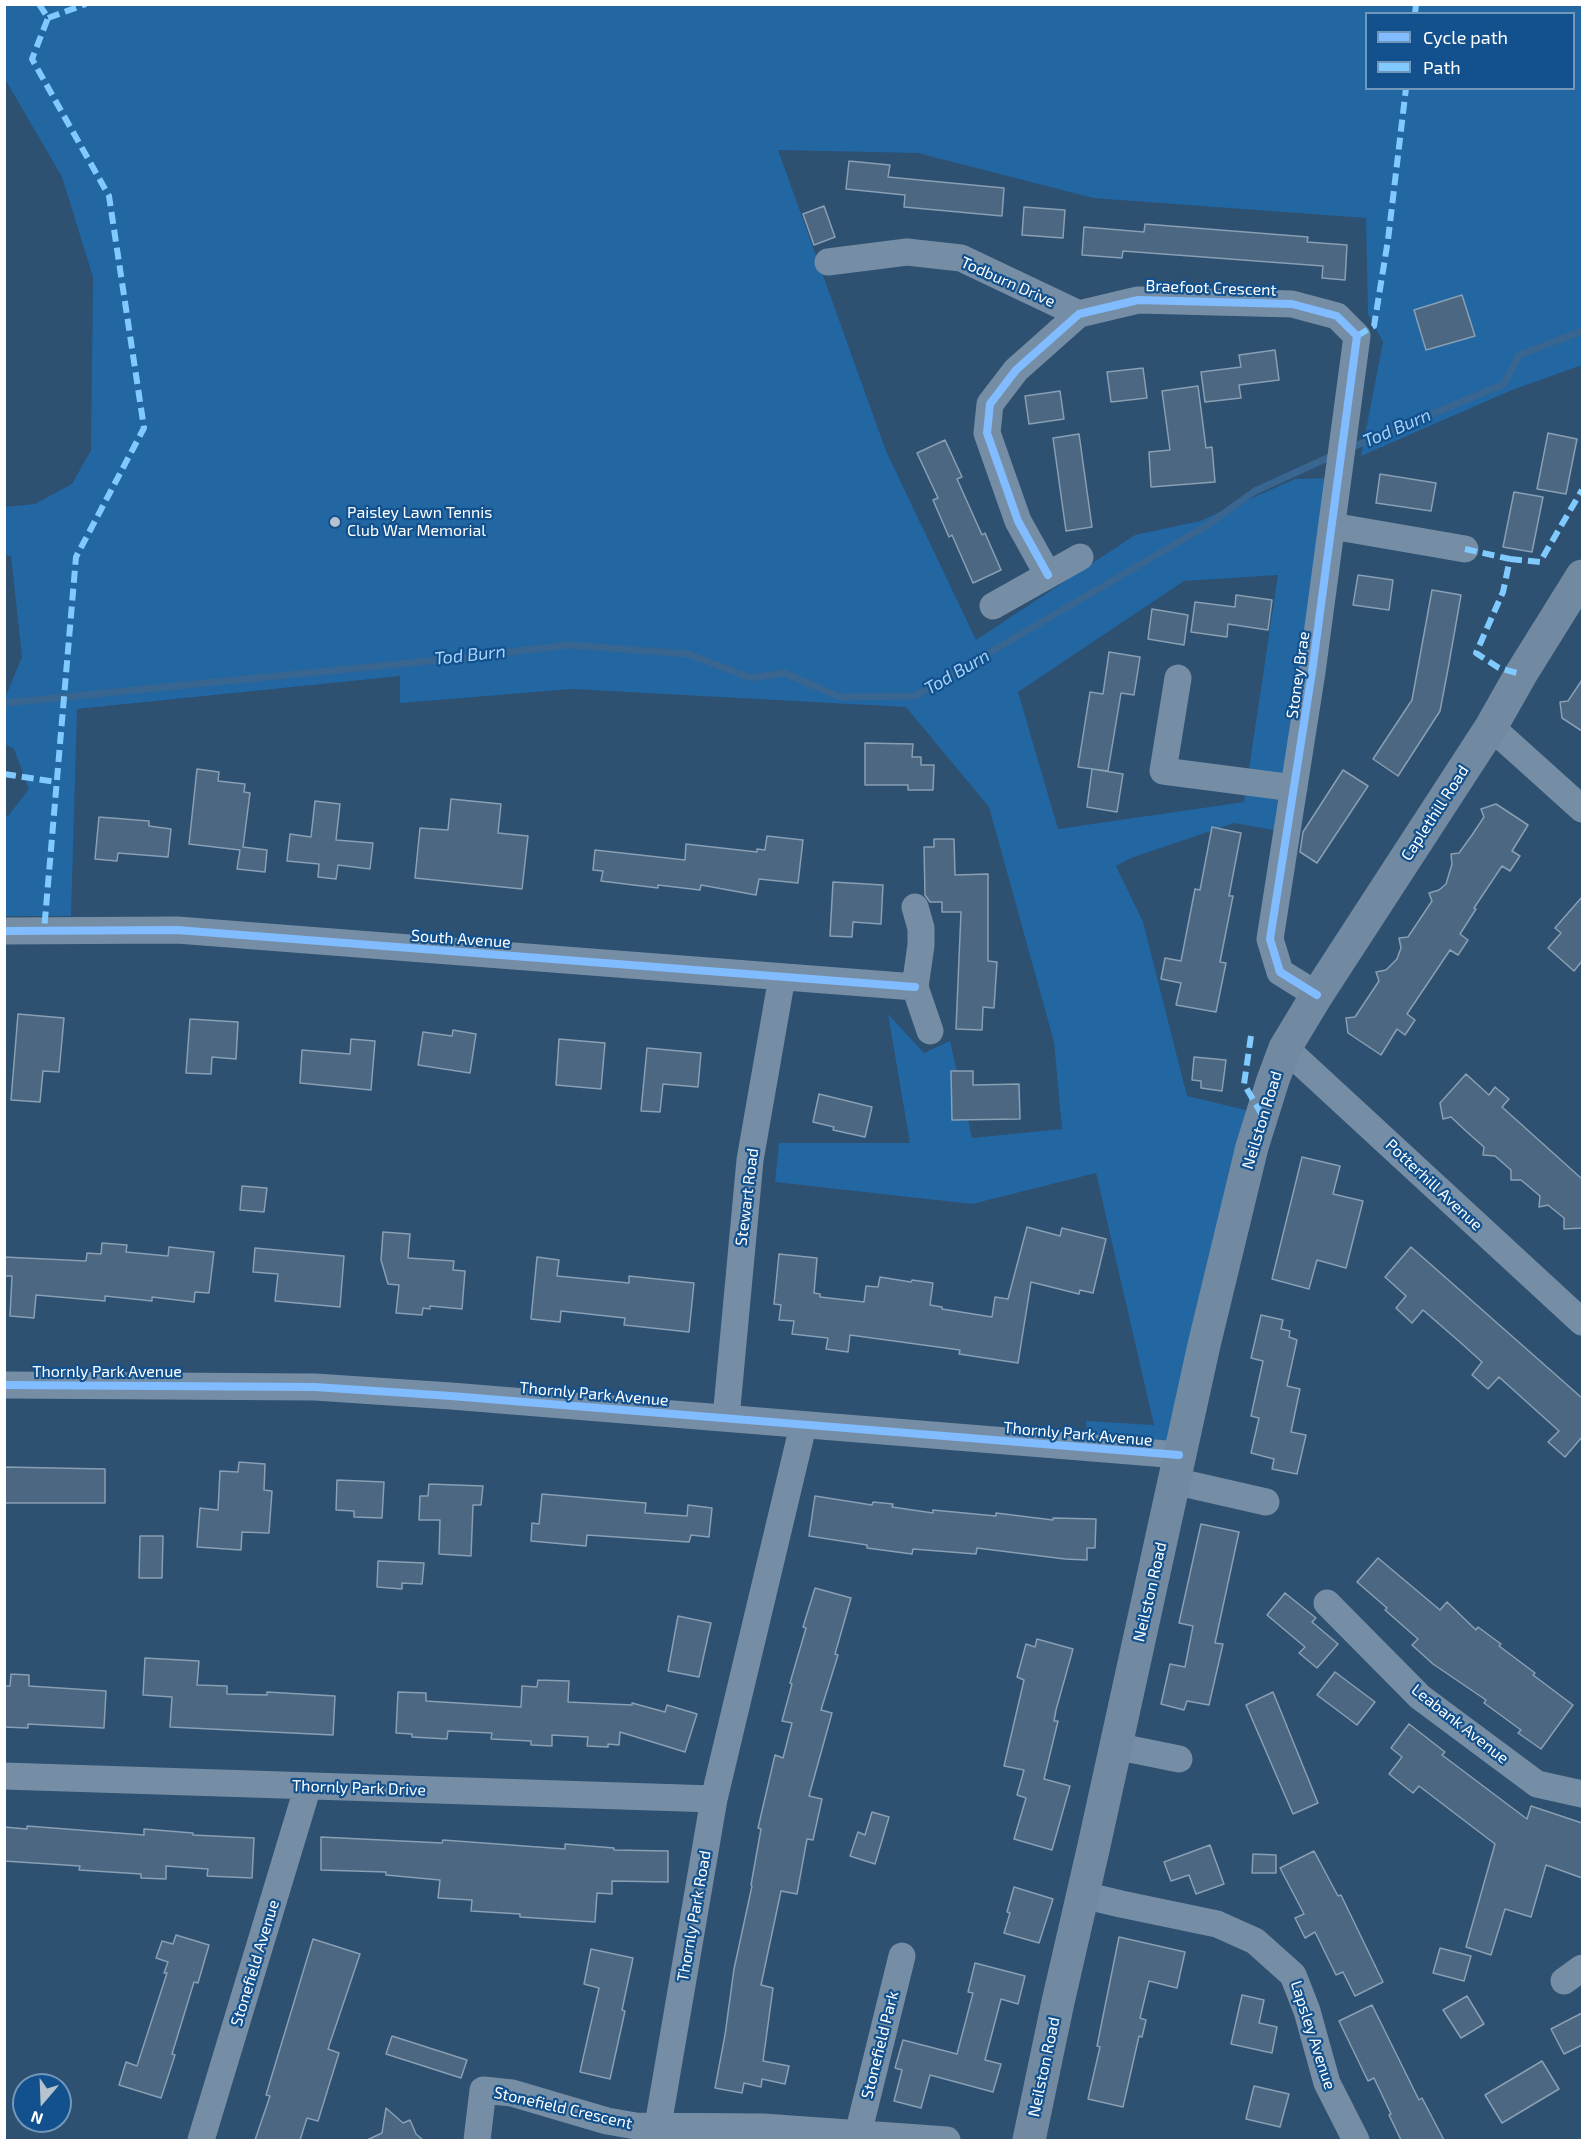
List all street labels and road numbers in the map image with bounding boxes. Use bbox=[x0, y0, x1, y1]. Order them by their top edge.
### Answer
street label: Todburn Drive bbox=[958, 253, 1058, 311]
street label: Braefoot Crescent bbox=[1145, 276, 1277, 300]
street label: Stoney Brae bbox=[1282, 630, 1314, 720]
street label: Caplethill Road bbox=[1397, 762, 1473, 864]
street label: South Avenue bbox=[411, 926, 511, 952]
street label: Neilston Road bbox=[1238, 1069, 1286, 1171]
street label: Potterhill Avenue bbox=[1382, 1135, 1486, 1235]
street label: Stewart Road bbox=[731, 1147, 763, 1247]
street label: Thornly Park Avenue bbox=[32, 1362, 182, 1382]
street label: Thornly Park Avenue bbox=[519, 1378, 669, 1410]
street label: Thornly Park Avenue bbox=[1003, 1418, 1153, 1450]
street label: Neilston Road bbox=[1129, 1540, 1171, 1644]
street label: Leabank Avenue bbox=[1408, 1680, 1512, 1768]
street label: Thornly Park Drive bbox=[292, 1776, 426, 1800]
street label: Thornly Park Road bbox=[673, 1849, 715, 1983]
street label: Stonefield Avenue bbox=[227, 1897, 283, 2029]
street label: Lapsley Avenue bbox=[1286, 1978, 1340, 2092]
street label: Stonefield Park bbox=[857, 1989, 903, 2101]
street label: Neilston Road bbox=[1024, 2015, 1064, 2119]
street label: Stonefield Crescent bbox=[492, 2083, 634, 2133]

